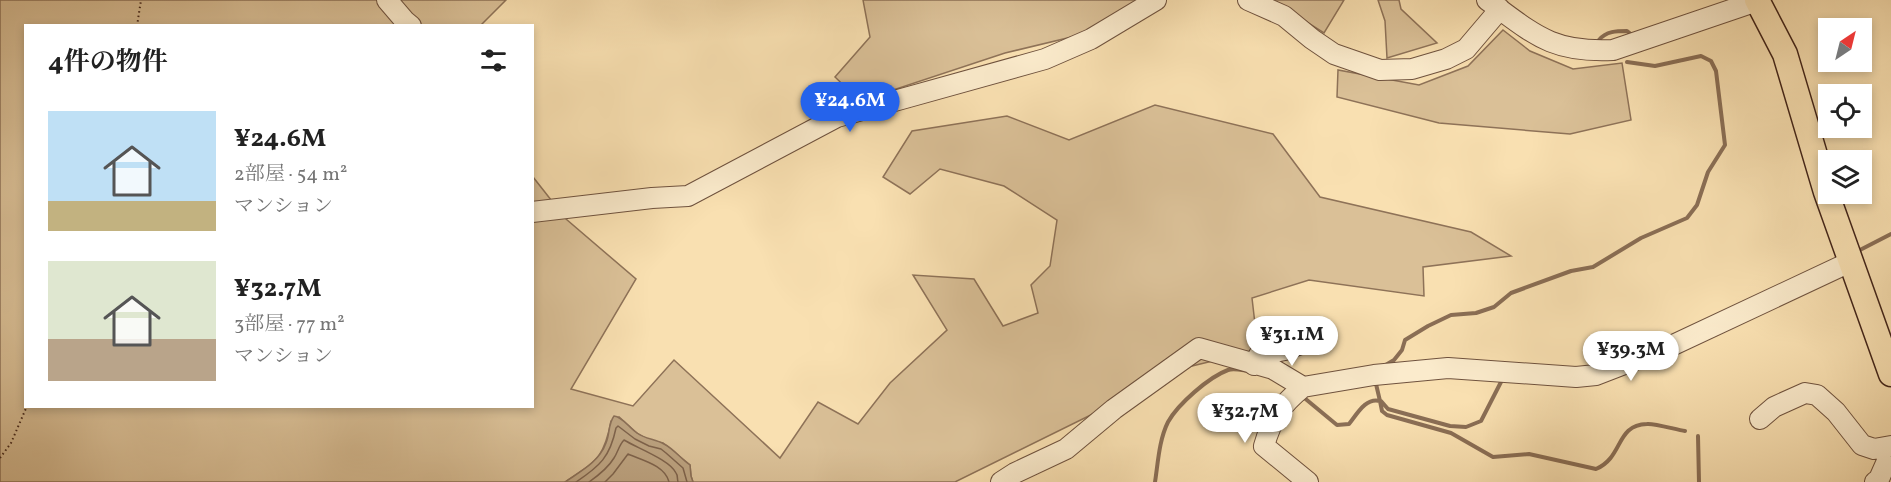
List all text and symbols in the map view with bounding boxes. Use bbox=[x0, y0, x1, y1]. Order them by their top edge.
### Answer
north arrow bbox=[1818, 18, 1872, 72]
map controls bbox=[1818, 18, 1872, 204]
icon: filters bbox=[477, 44, 510, 77]
text: 4件の物件 bbox=[48, 45, 168, 81]
pin: ¥24.6M bbox=[801, 82, 899, 133]
button: locate bbox=[1818, 84, 1872, 138]
text: ¥24.6M bbox=[815, 87, 885, 115]
text: ¥24.6M bbox=[234, 121, 326, 157]
icon: home bbox=[96, 135, 168, 207]
button: layers bbox=[1818, 150, 1872, 204]
text: 2部屋 · 54 m² bbox=[234, 161, 347, 189]
text: マンション bbox=[234, 193, 333, 221]
text: ¥32.7M bbox=[234, 271, 321, 307]
icon: home bbox=[96, 285, 168, 357]
text: 3部屋 · 77 m² bbox=[234, 311, 345, 339]
pin: ¥31.1M bbox=[1243, 316, 1341, 367]
text: ¥31.1M bbox=[1260, 321, 1324, 349]
pin: ¥39.3M bbox=[1582, 331, 1680, 382]
text: ¥39.3M bbox=[1597, 336, 1665, 364]
text: マンション bbox=[234, 343, 333, 371]
pin: ¥32.7M bbox=[1196, 393, 1294, 444]
text: ¥32.7M bbox=[1211, 398, 1279, 426]

